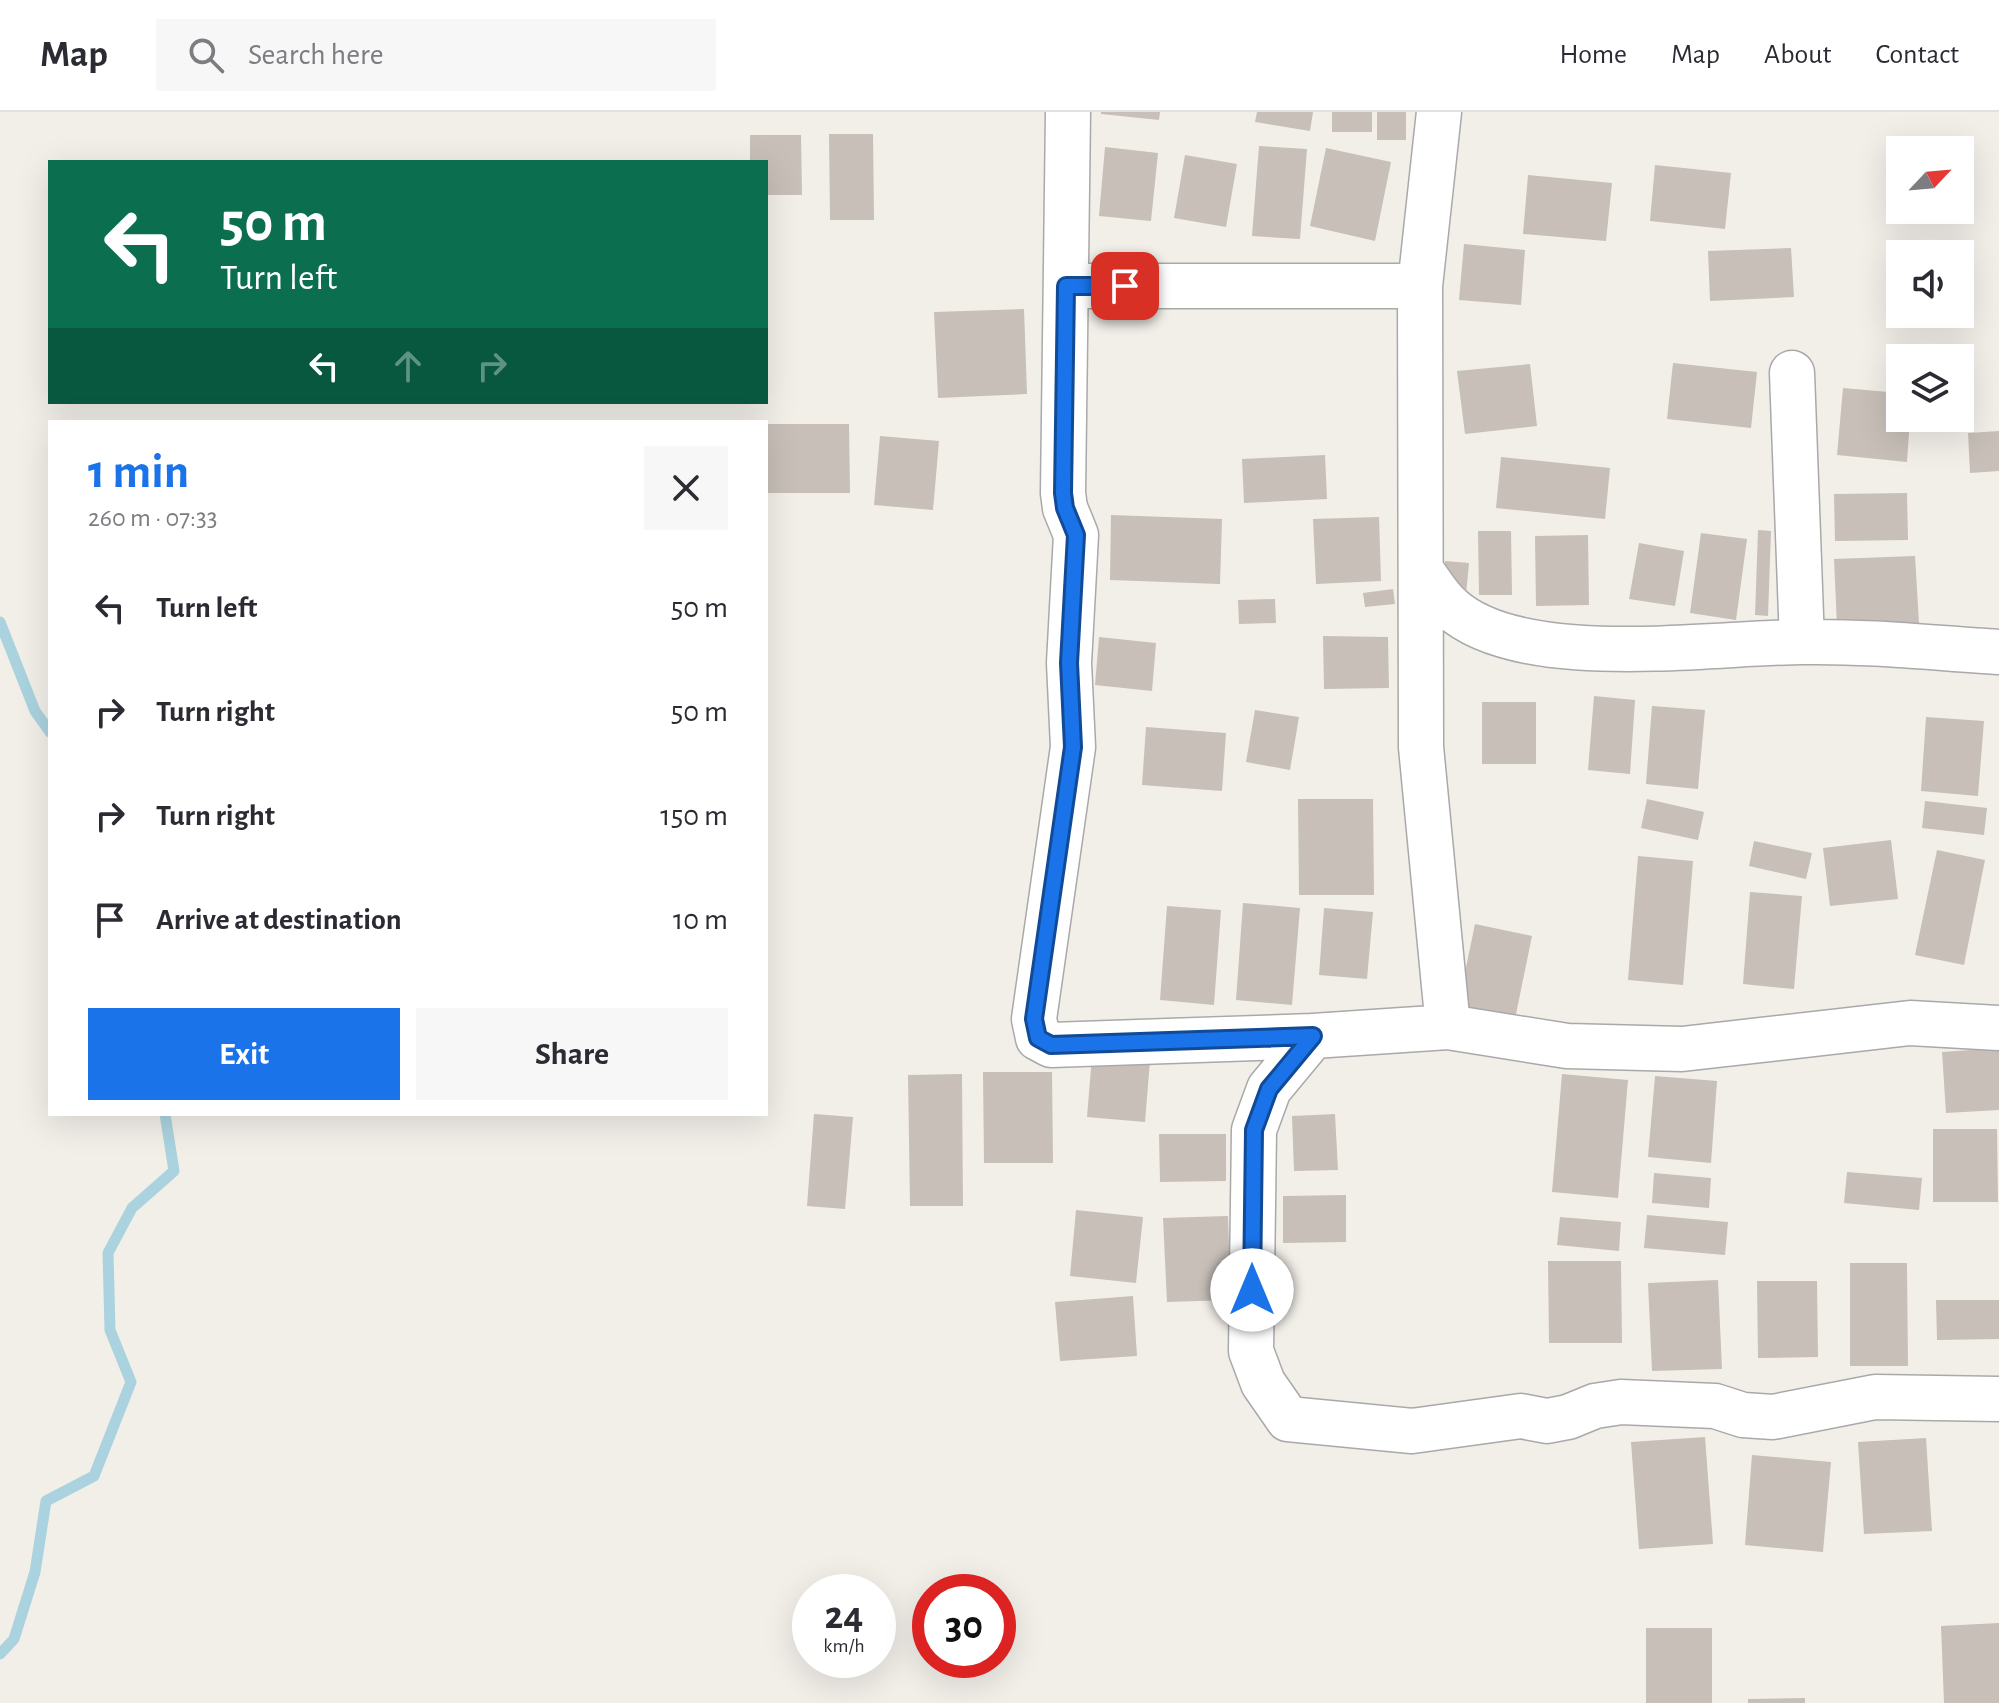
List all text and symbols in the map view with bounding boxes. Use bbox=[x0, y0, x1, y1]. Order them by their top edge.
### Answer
search box bbox=[156, 19, 716, 91]
icon: search bbox=[184, 33, 228, 77]
text: Map bbox=[40, 36, 108, 74]
text: Search here bbox=[248, 40, 384, 70]
text: Home bbox=[1560, 41, 1627, 69]
text: Map bbox=[1671, 41, 1720, 69]
text: About bbox=[1764, 41, 1832, 69]
text: Contact bbox=[1876, 41, 1959, 69]
north arrow bbox=[1886, 136, 1974, 224]
map controls bbox=[1886, 136, 1974, 432]
icon: left bbox=[88, 192, 192, 296]
text: 50 m bbox=[220, 195, 327, 251]
button: sound bbox=[1886, 240, 1974, 328]
pin bbox=[1091, 252, 1159, 320]
text: Turn left bbox=[220, 260, 337, 296]
icon: arrive bbox=[1103, 264, 1147, 308]
icon: left bbox=[302, 344, 346, 388]
icon: ahead bbox=[386, 344, 430, 388]
icon: right bbox=[470, 344, 514, 388]
button: layers bbox=[1886, 344, 1974, 432]
button: close bbox=[644, 446, 728, 530]
text: 1 min bbox=[88, 449, 189, 497]
text: 260 m · 07:33 bbox=[88, 505, 217, 531]
icon: left bbox=[88, 586, 132, 630]
text: Turn left bbox=[156, 593, 257, 623]
text: 50 m bbox=[671, 593, 728, 623]
icon: right bbox=[88, 690, 132, 734]
text: Turn right bbox=[156, 697, 275, 727]
text: 50 m bbox=[671, 697, 728, 727]
icon: right bbox=[88, 794, 132, 838]
text: Turn right bbox=[156, 801, 275, 831]
text: 150 m bbox=[660, 801, 728, 831]
icon: arrive bbox=[88, 898, 132, 942]
text: Arrive at destination bbox=[156, 905, 402, 935]
text: 10 m bbox=[673, 905, 728, 935]
button: Exit bbox=[88, 1008, 400, 1100]
button: Share bbox=[416, 1008, 728, 1100]
position arrow bbox=[1210, 1248, 1294, 1332]
speed limit sign: 30 bbox=[912, 1574, 1016, 1678]
text: 24 bbox=[825, 1596, 863, 1636]
text: km/h bbox=[823, 1636, 865, 1656]

